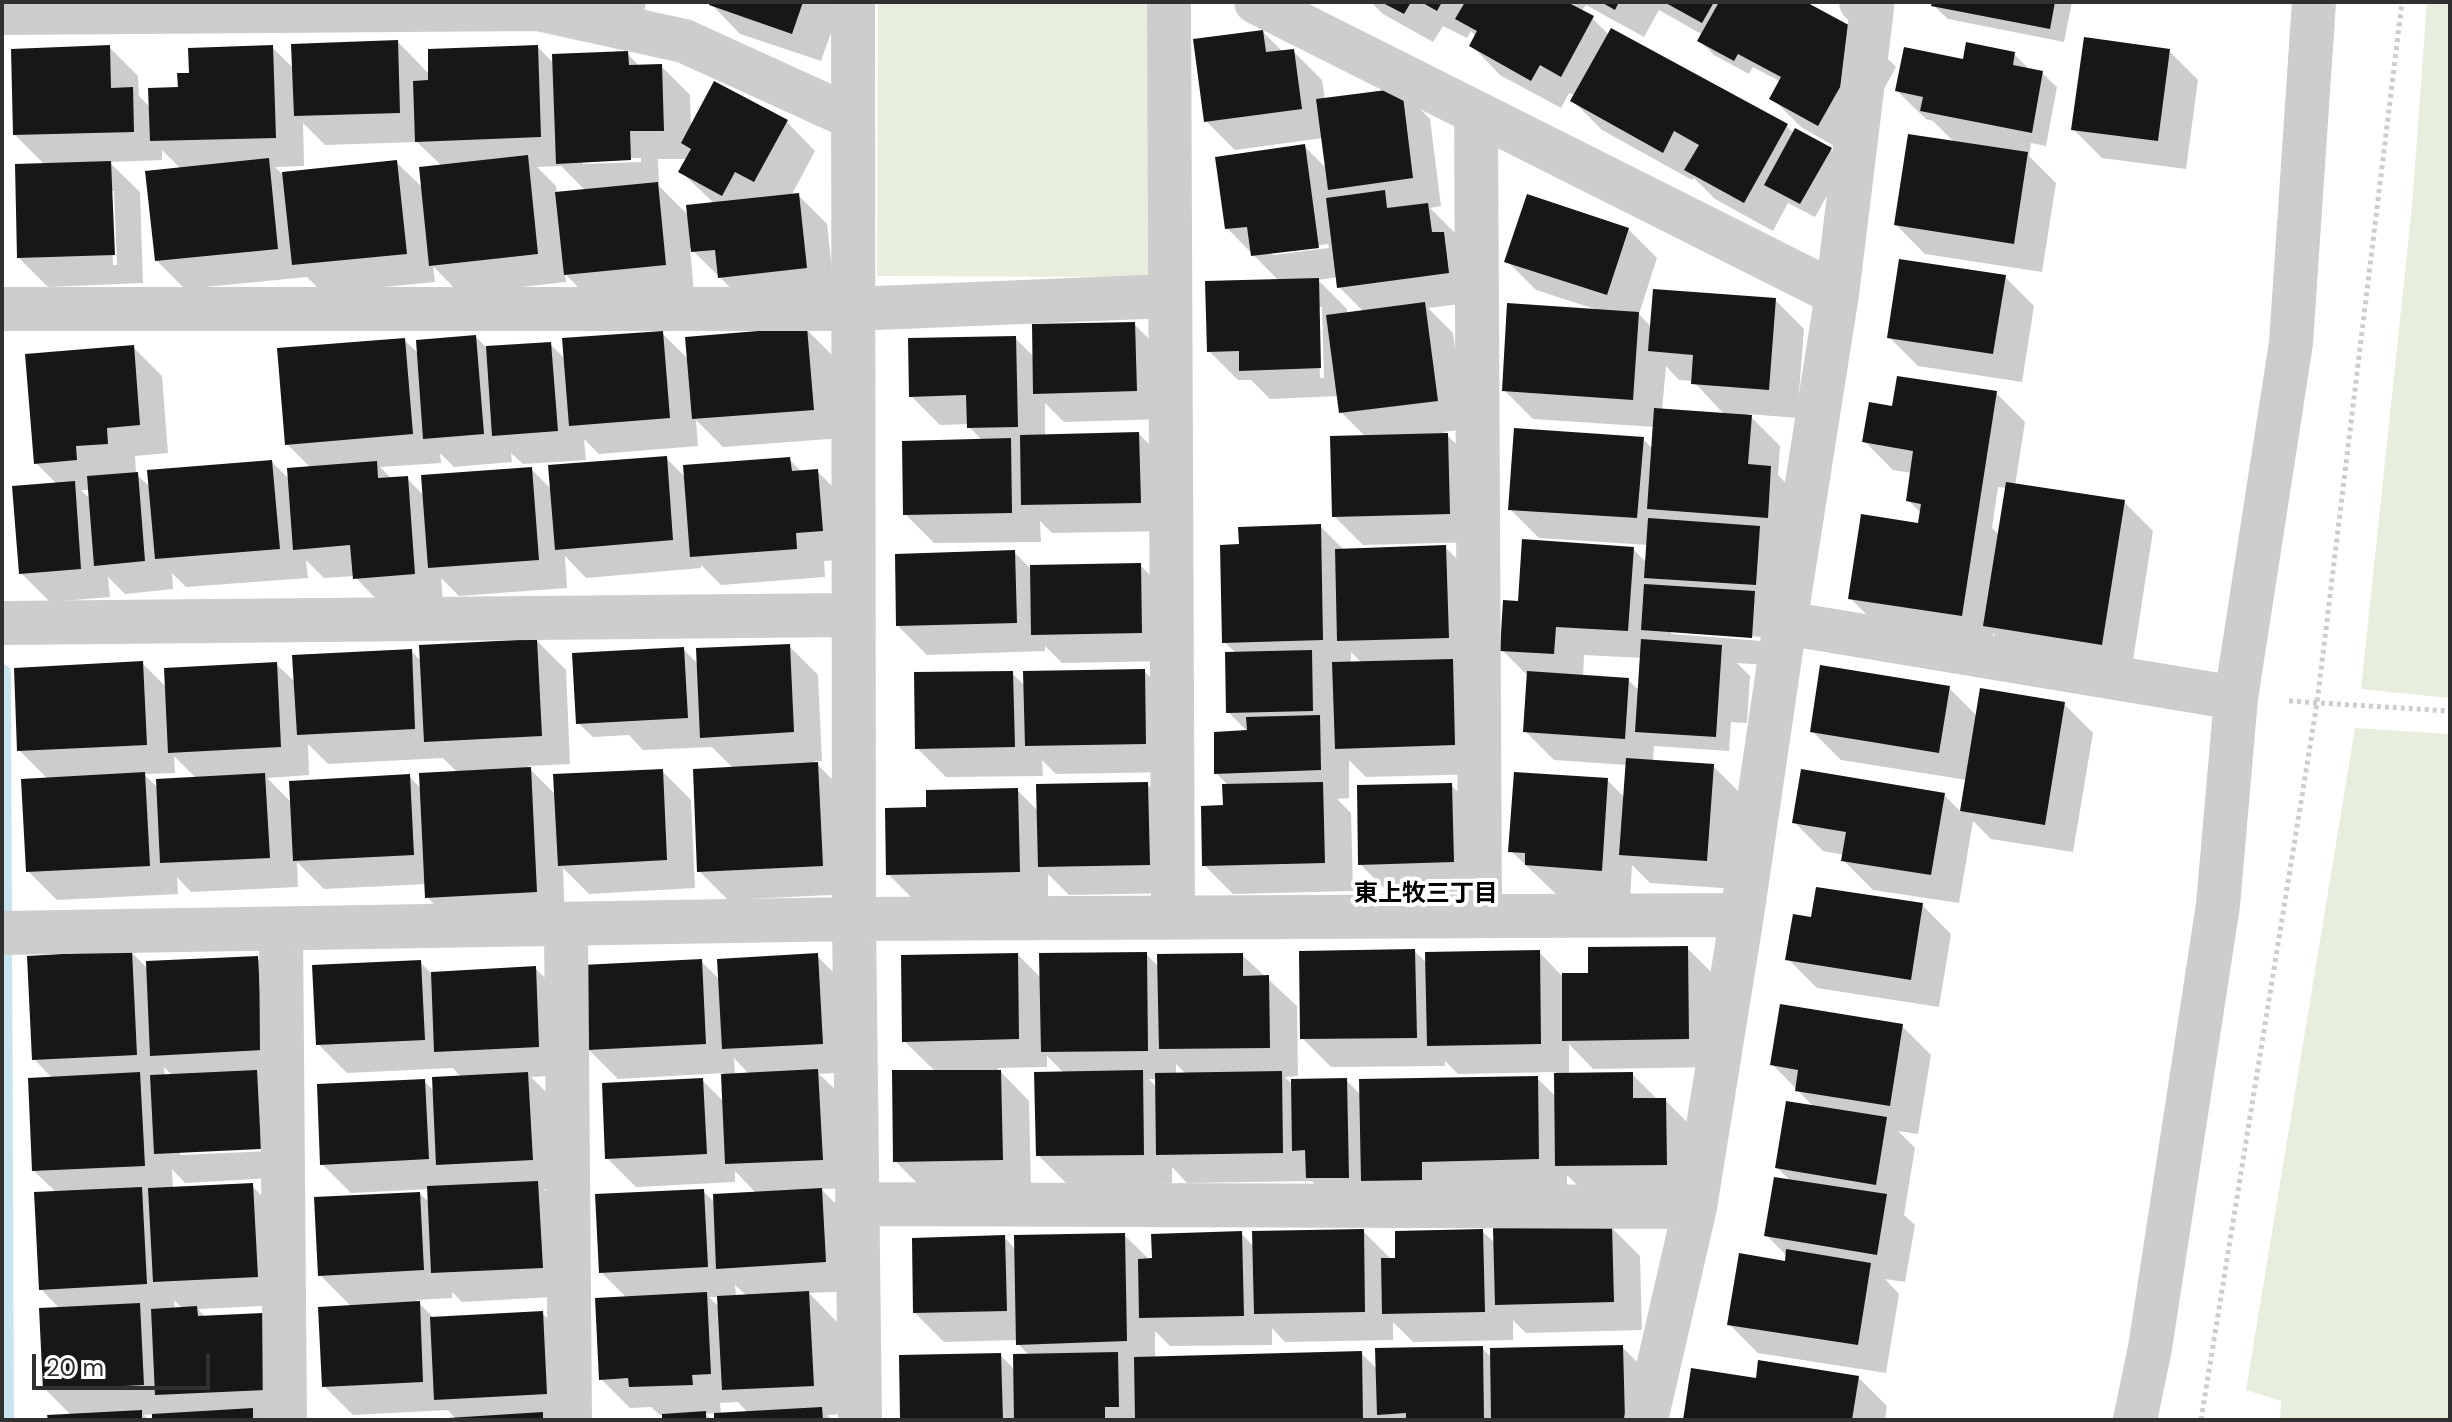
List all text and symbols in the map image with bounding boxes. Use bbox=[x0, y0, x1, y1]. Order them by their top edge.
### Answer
district label: 東上牧三丁目 bbox=[1354, 881, 1498, 909]
scale bar bbox=[36, 1338, 214, 1388]
text: 20 m bbox=[46, 1352, 104, 1383]

